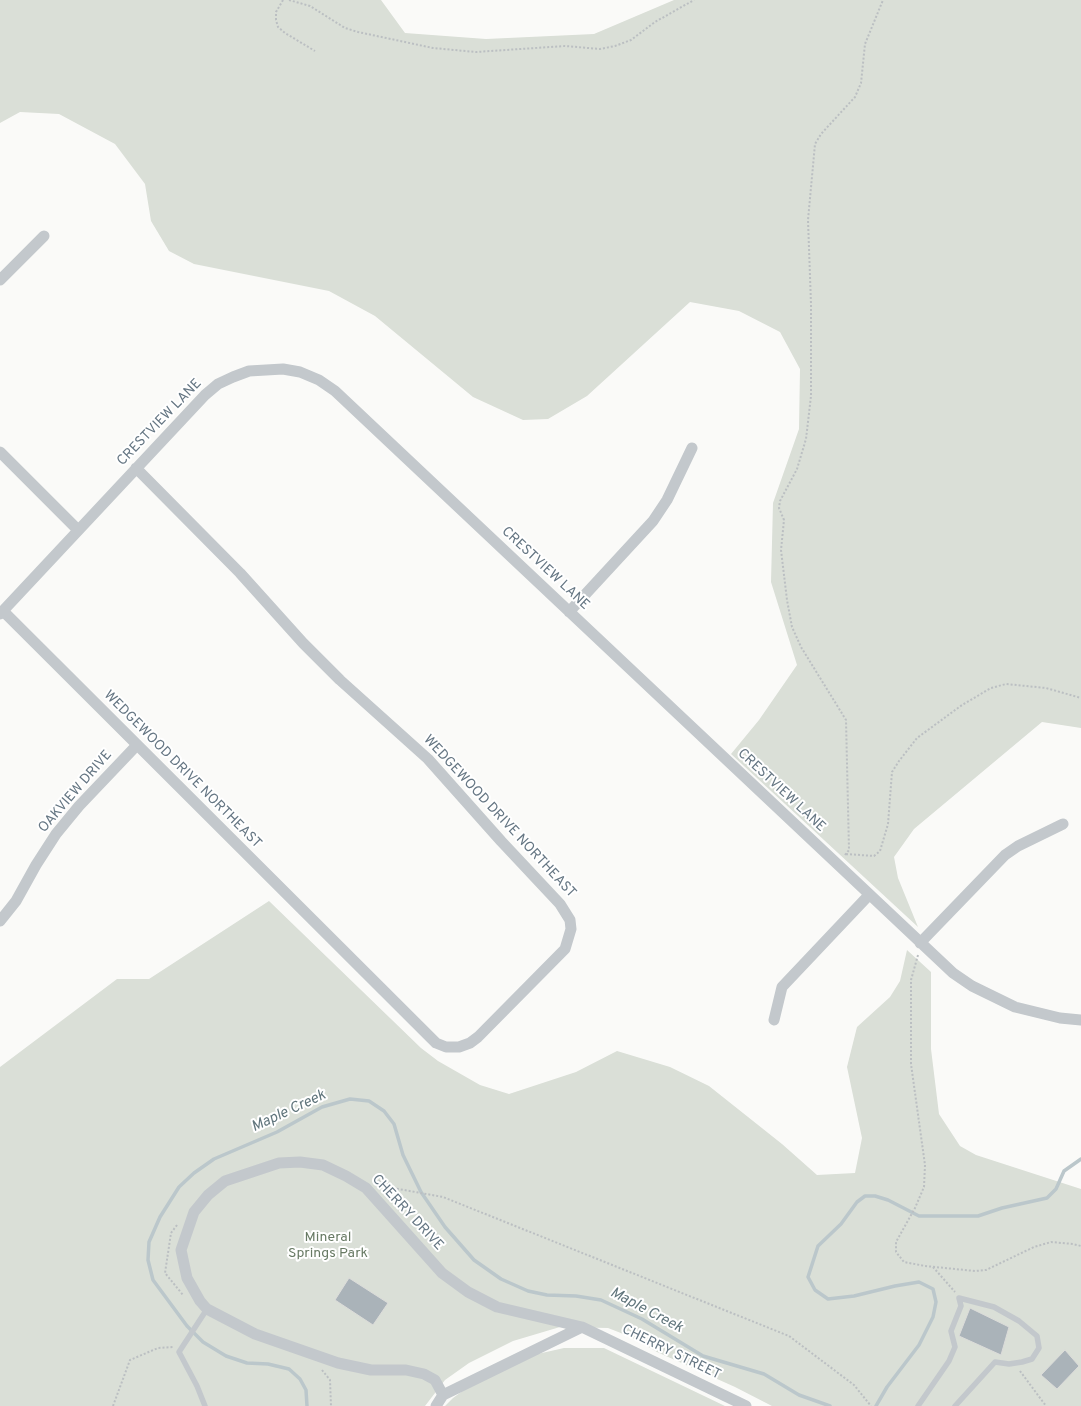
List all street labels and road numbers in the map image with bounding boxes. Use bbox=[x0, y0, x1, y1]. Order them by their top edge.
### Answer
street label: CRESTVIEW LANE bbox=[114, 376, 206, 470]
street label: CRESTVIEW LANE bbox=[497, 524, 593, 614]
street label: WEDGEWOOD DRIVE NORTHEAST bbox=[100, 688, 264, 852]
street label: WEDGEWOOD DRIVE NORTHEAST bbox=[419, 732, 579, 902]
street label: CRESTVIEW LANE bbox=[733, 746, 829, 836]
street label: OAKVIEW DRIVE bbox=[36, 747, 116, 837]
street label: CHERRY DRIVE bbox=[368, 1172, 446, 1254]
street label: CHERRY STREET bbox=[619, 1322, 723, 1384]

